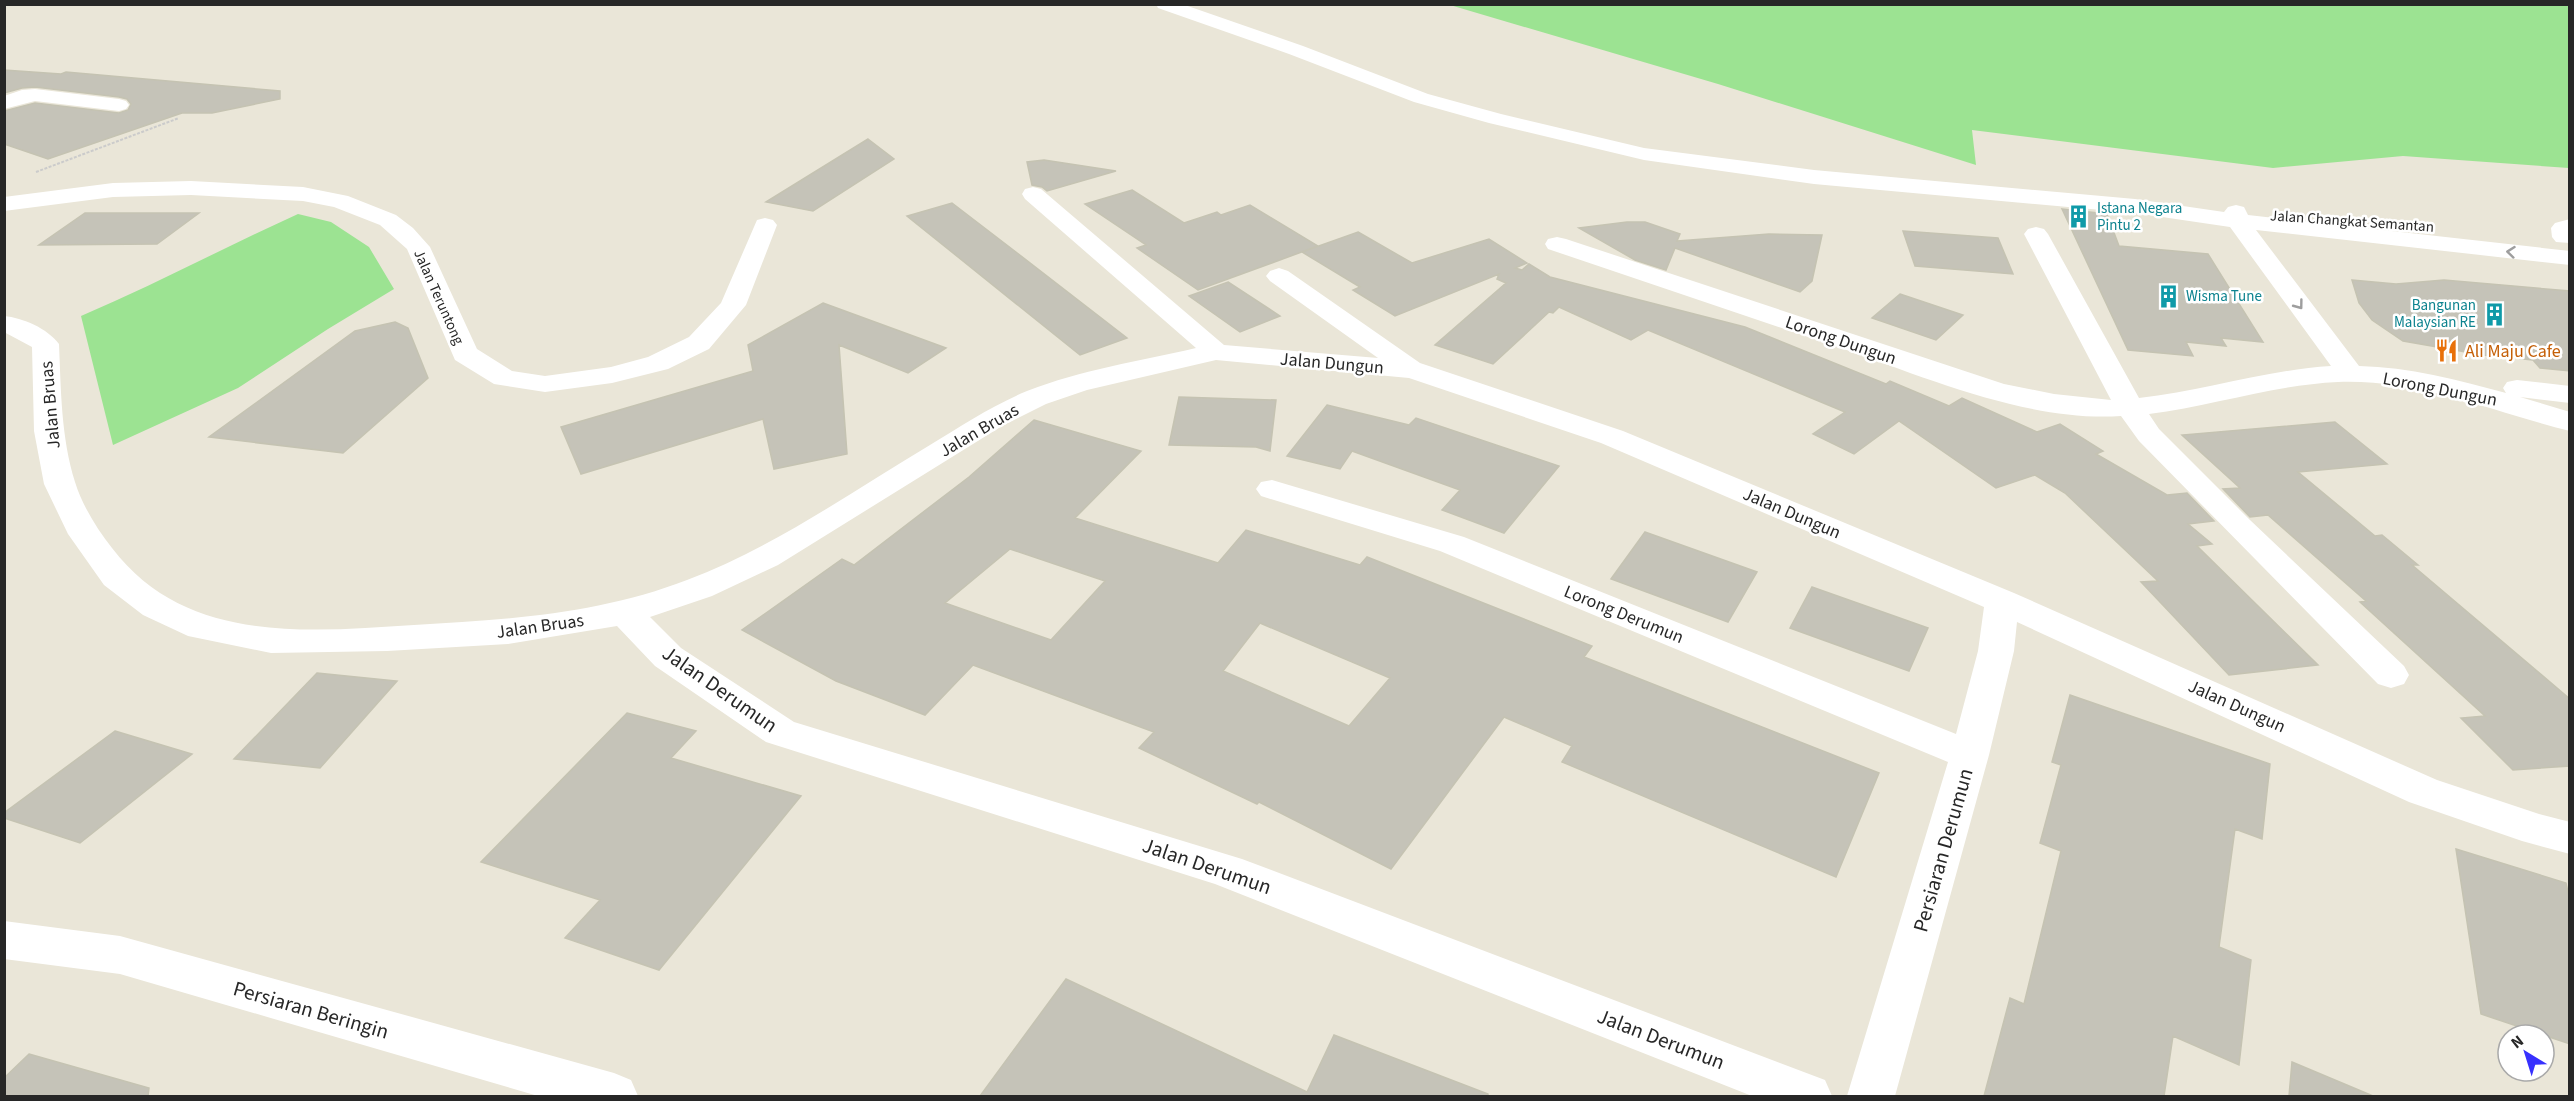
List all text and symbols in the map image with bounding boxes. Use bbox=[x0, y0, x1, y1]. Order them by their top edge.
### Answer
place label: Istana Negara Pintu 2 bbox=[2097, 198, 2182, 236]
building icon: Istana Negara Pintu 2 bbox=[2066, 204, 2092, 230]
street label: Jalan Changkat Semantan bbox=[2269, 205, 2435, 238]
street label: Jalan Teruntong bbox=[408, 246, 469, 349]
one-way arrow bbox=[2507, 246, 2516, 259]
building icon: Wisma Tune bbox=[2155, 283, 2181, 309]
place label: Wisma Tune bbox=[2186, 286, 2262, 307]
place label: Bangunan Malaysian RE bbox=[2394, 295, 2476, 333]
one-way arrow bbox=[2292, 298, 2303, 309]
building icon: Bangunan Malaysian RE bbox=[2481, 301, 2507, 327]
street label: Lorong Dungun bbox=[1782, 310, 1900, 371]
restaurant icon: Ali Maju Cafe bbox=[2434, 338, 2460, 364]
place label: Ali Maju Cafe bbox=[2465, 339, 2561, 364]
street label: Jalan Dungun bbox=[1279, 347, 1385, 380]
street label: Jalan Bruas bbox=[34, 360, 67, 450]
street label: Lorong Dungun bbox=[2381, 366, 2499, 413]
street label: Jalan Bruas bbox=[935, 398, 1024, 463]
street label: Jalan Dungun bbox=[1739, 482, 1845, 545]
street label: Lorong Derumun bbox=[1560, 579, 1687, 650]
street label: Jalan Bruas bbox=[495, 608, 585, 645]
street label: Jalan Derumun bbox=[656, 638, 784, 740]
street label: Jalan Dungun bbox=[2184, 674, 2289, 739]
street label: Persiaran Derumun bbox=[1905, 765, 1981, 935]
street label: Jalan Derumun bbox=[1138, 830, 1276, 902]
street label: Persiaran Beringin bbox=[230, 973, 392, 1047]
street label: Jalan Derumun bbox=[1593, 1001, 1729, 1077]
north arrow bbox=[2496, 1023, 2556, 1083]
text: N bbox=[2506, 1030, 2528, 1054]

